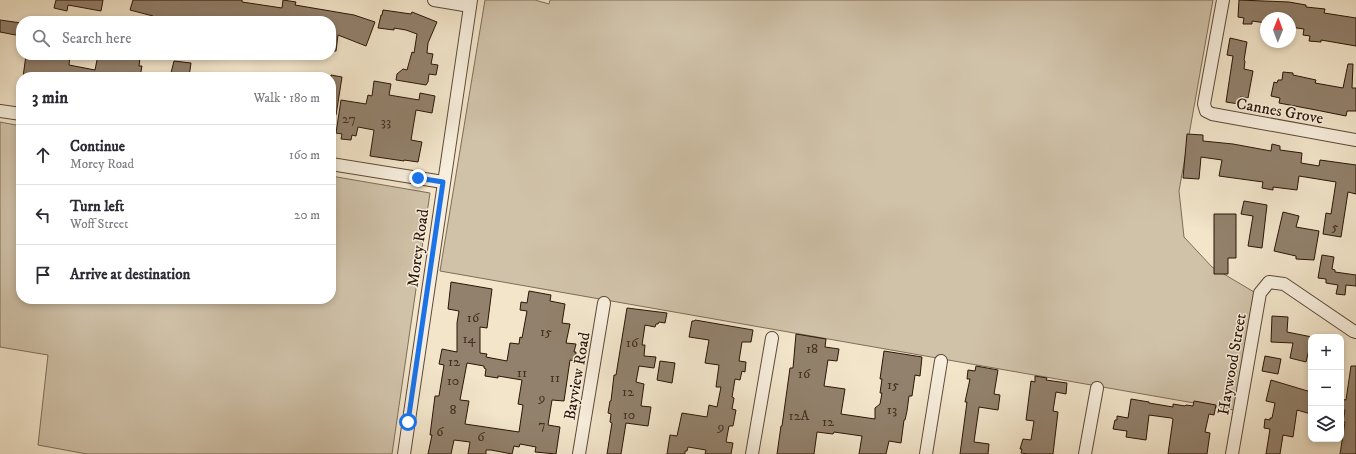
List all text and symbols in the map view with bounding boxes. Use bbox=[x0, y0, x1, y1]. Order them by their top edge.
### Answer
north arrow bbox=[1260, 12, 1296, 48]
search box bbox=[16, 16, 336, 60]
icon: search bbox=[30, 27, 52, 49]
text: Search here bbox=[62, 29, 131, 48]
text: 3 min bbox=[32, 87, 68, 109]
text: Walk · 180 m bbox=[253, 90, 320, 106]
street label: Cannes Grove bbox=[1235, 93, 1325, 129]
house number: 27 bbox=[342, 110, 356, 128]
house number: 33 bbox=[381, 113, 391, 131]
text: Continue bbox=[70, 137, 125, 156]
icon: ahead bbox=[32, 144, 54, 166]
text: 160 m bbox=[289, 147, 320, 163]
text: Morey Road bbox=[70, 156, 134, 172]
route end bbox=[409, 169, 427, 187]
text: Turn left bbox=[70, 197, 124, 216]
icon: left bbox=[32, 204, 54, 226]
text: 20 m bbox=[294, 207, 320, 223]
street label: Morey Road bbox=[403, 208, 433, 289]
text: Woff Street bbox=[70, 216, 128, 232]
house number: 5 bbox=[1332, 218, 1339, 236]
icon: arrive bbox=[32, 264, 54, 286]
text: Arrive at destination bbox=[70, 265, 190, 284]
house number: 16 bbox=[467, 309, 480, 327]
street label: Haywood Street bbox=[1213, 312, 1251, 417]
house number: 15 bbox=[540, 323, 552, 341]
house number: 14 bbox=[462, 330, 477, 348]
street label: Bayview Road bbox=[559, 331, 595, 422]
house number: 16 bbox=[626, 334, 639, 352]
map controls bbox=[1308, 334, 1344, 442]
button: + bbox=[1308, 334, 1344, 370]
house number: 18 bbox=[806, 340, 818, 358]
house number: 12 bbox=[448, 353, 460, 371]
house number: 11 bbox=[517, 364, 527, 382]
house number: 16 bbox=[798, 365, 811, 383]
house number: 11 bbox=[550, 369, 560, 387]
button: − bbox=[1308, 370, 1344, 406]
house number: 10 bbox=[447, 372, 459, 390]
house number: 15 bbox=[887, 376, 899, 394]
house number: 12 bbox=[622, 383, 634, 401]
house number: 9 bbox=[538, 389, 546, 407]
house number: 8 bbox=[449, 401, 457, 419]
house number: 13 bbox=[887, 401, 897, 419]
house number: 10 bbox=[623, 406, 635, 424]
button: layers bbox=[1308, 406, 1344, 442]
house number: 12A bbox=[789, 407, 811, 425]
route start bbox=[399, 413, 417, 431]
house number: 12 bbox=[822, 413, 834, 431]
house number: 7 bbox=[538, 416, 546, 434]
house number: 9 bbox=[717, 418, 725, 436]
house number: 6 bbox=[436, 423, 444, 441]
house number: 6 bbox=[477, 428, 485, 446]

